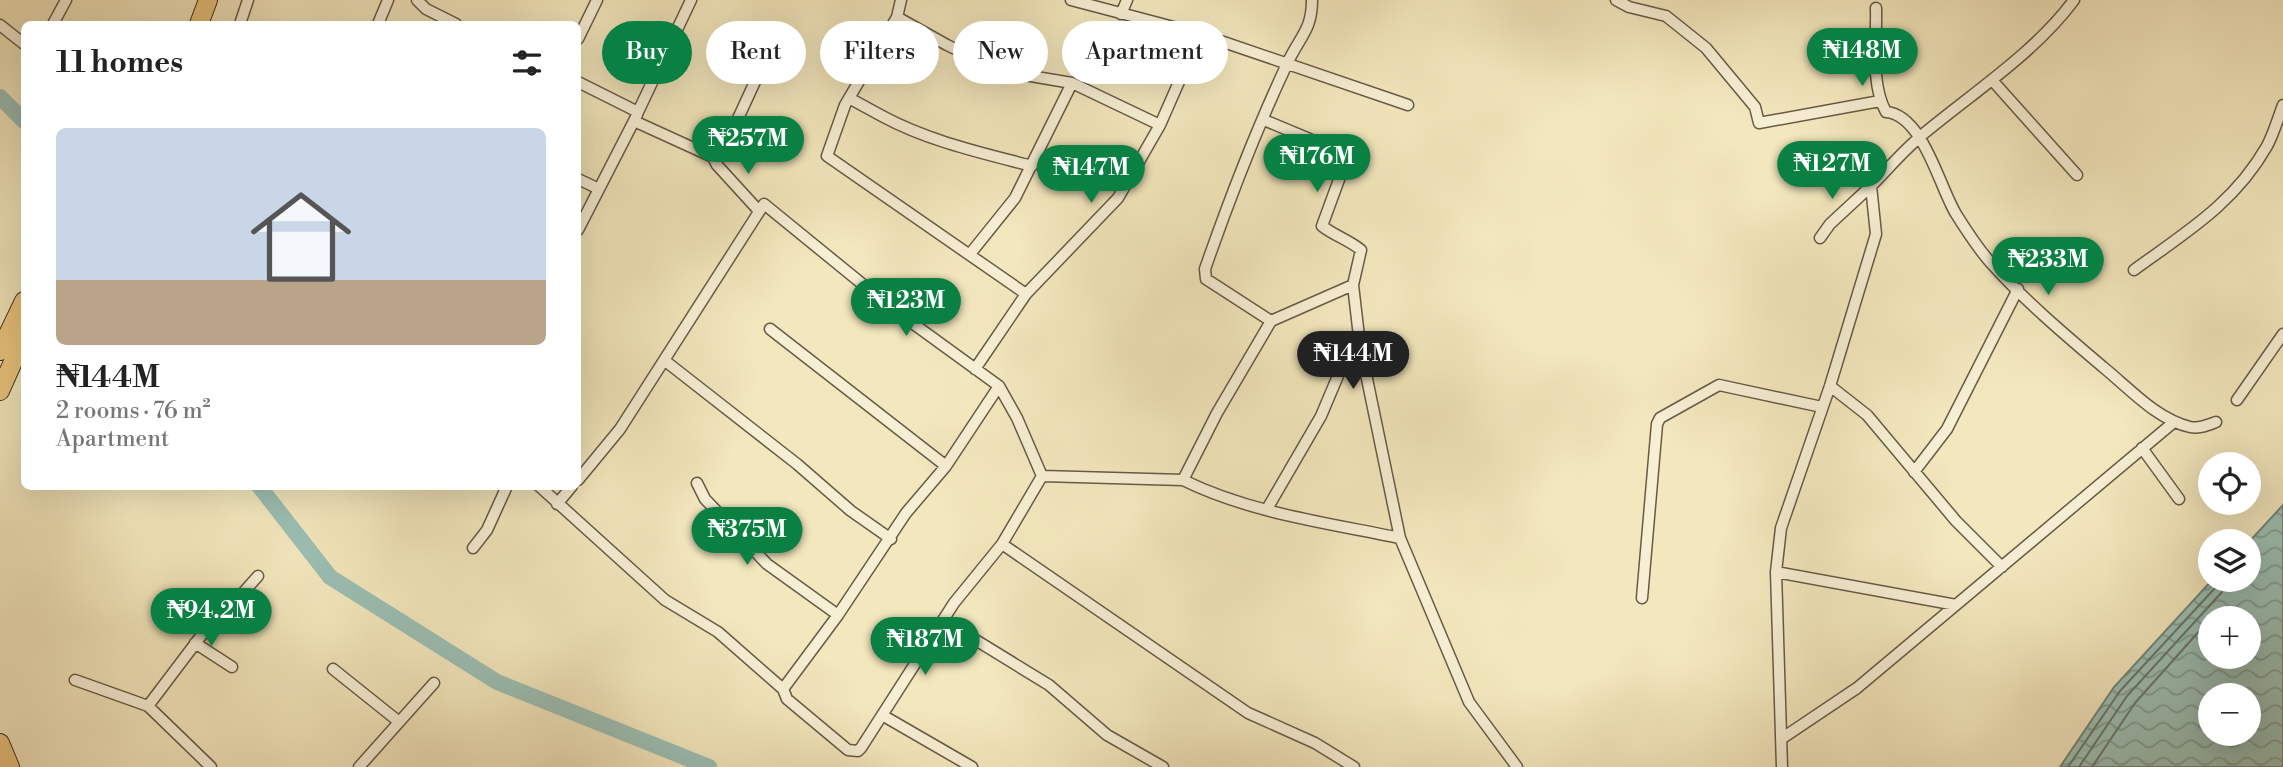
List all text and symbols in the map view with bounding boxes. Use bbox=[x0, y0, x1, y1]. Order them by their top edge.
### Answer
chip: Buy bbox=[602, 21, 692, 84]
chip: Rent bbox=[706, 21, 806, 84]
chip: Filters bbox=[820, 21, 939, 84]
chip: New bbox=[953, 21, 1048, 84]
chip: Apartment bbox=[1062, 21, 1228, 84]
pin: ₦148M bbox=[1813, 28, 1911, 88]
text: ₦148M bbox=[1823, 37, 1901, 65]
text: 11 homes bbox=[56, 44, 183, 82]
icon: filters bbox=[508, 44, 546, 82]
pin: ₦257M bbox=[699, 116, 797, 176]
text: ₦257M bbox=[708, 125, 788, 153]
pin: ₦176M bbox=[1268, 134, 1366, 194]
pin: ₦127M bbox=[1783, 142, 1881, 201]
text: ₦176M bbox=[1279, 143, 1355, 171]
pin: ₦147M bbox=[1042, 146, 1140, 205]
text: ₦127M bbox=[1793, 150, 1871, 178]
text: ₦147M bbox=[1053, 154, 1129, 182]
icon: home bbox=[238, 174, 364, 300]
pin: ₦233M bbox=[1999, 238, 2097, 297]
text: ₦233M bbox=[2008, 246, 2088, 274]
pin: ₦123M bbox=[857, 278, 955, 338]
text: ₦123M bbox=[867, 287, 945, 315]
pin: ₦144M bbox=[1304, 332, 1402, 391]
text: ₦144M bbox=[1313, 340, 1393, 368]
text: ₦144M bbox=[56, 359, 160, 397]
text: 2 rooms · 76 m² bbox=[56, 397, 211, 425]
text: Apartment bbox=[56, 425, 169, 453]
map controls bbox=[2198, 452, 2261, 746]
button: locate bbox=[2198, 452, 2261, 515]
pin: ₦375M bbox=[698, 508, 796, 567]
text: ₦375M bbox=[708, 516, 786, 544]
button: layers bbox=[2198, 529, 2261, 592]
pin: ₦94.2M bbox=[154, 588, 268, 648]
text: ₦94.2M bbox=[167, 597, 255, 625]
button: + bbox=[2198, 606, 2261, 669]
pin: ₦187M bbox=[876, 618, 974, 677]
text: ₦187M bbox=[887, 626, 963, 654]
button: − bbox=[2198, 683, 2261, 746]

